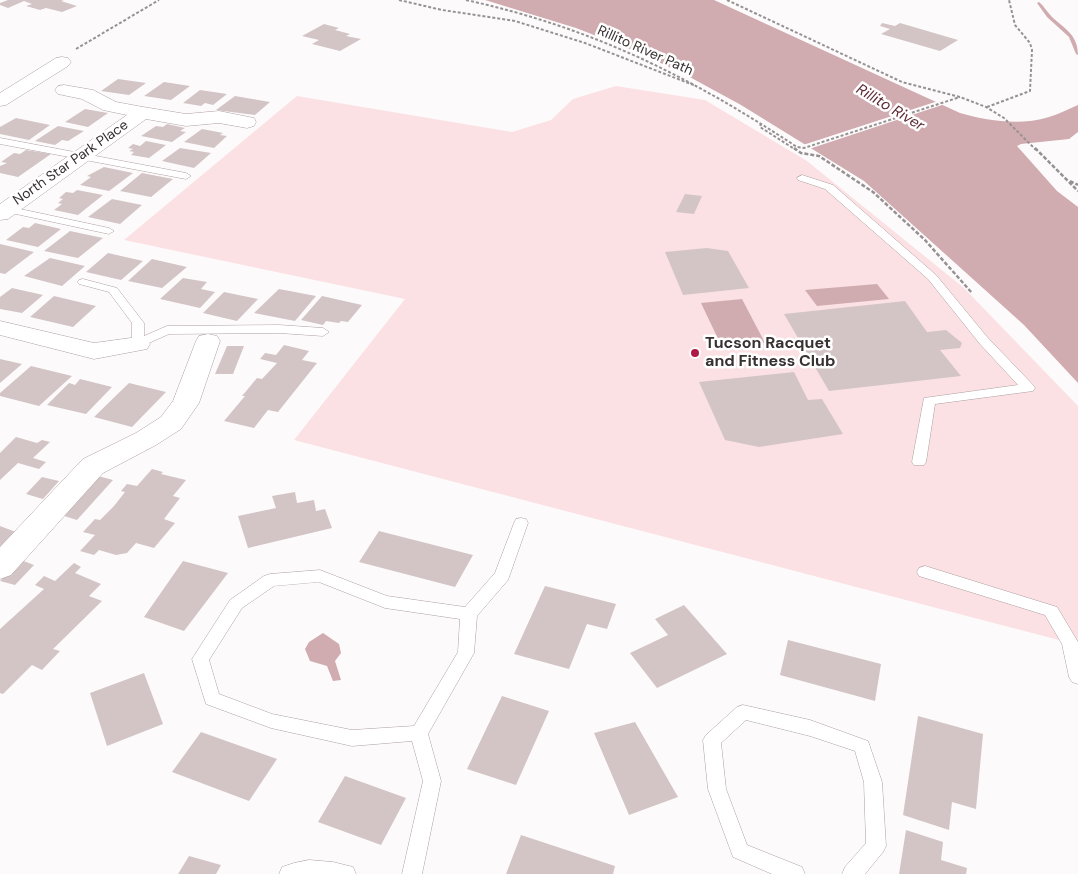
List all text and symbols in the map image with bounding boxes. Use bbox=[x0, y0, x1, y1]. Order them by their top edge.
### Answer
street label: Rillito River Path bbox=[595, 22, 695, 80]
water label: Rillito River bbox=[853, 81, 927, 135]
street label: North Star Park Place bbox=[10, 117, 132, 209]
place label: Tucson Racquet and Fitness Club bbox=[705, 334, 835, 372]
marker: Tucson Racquet and Fitness Club bbox=[689, 347, 701, 359]

